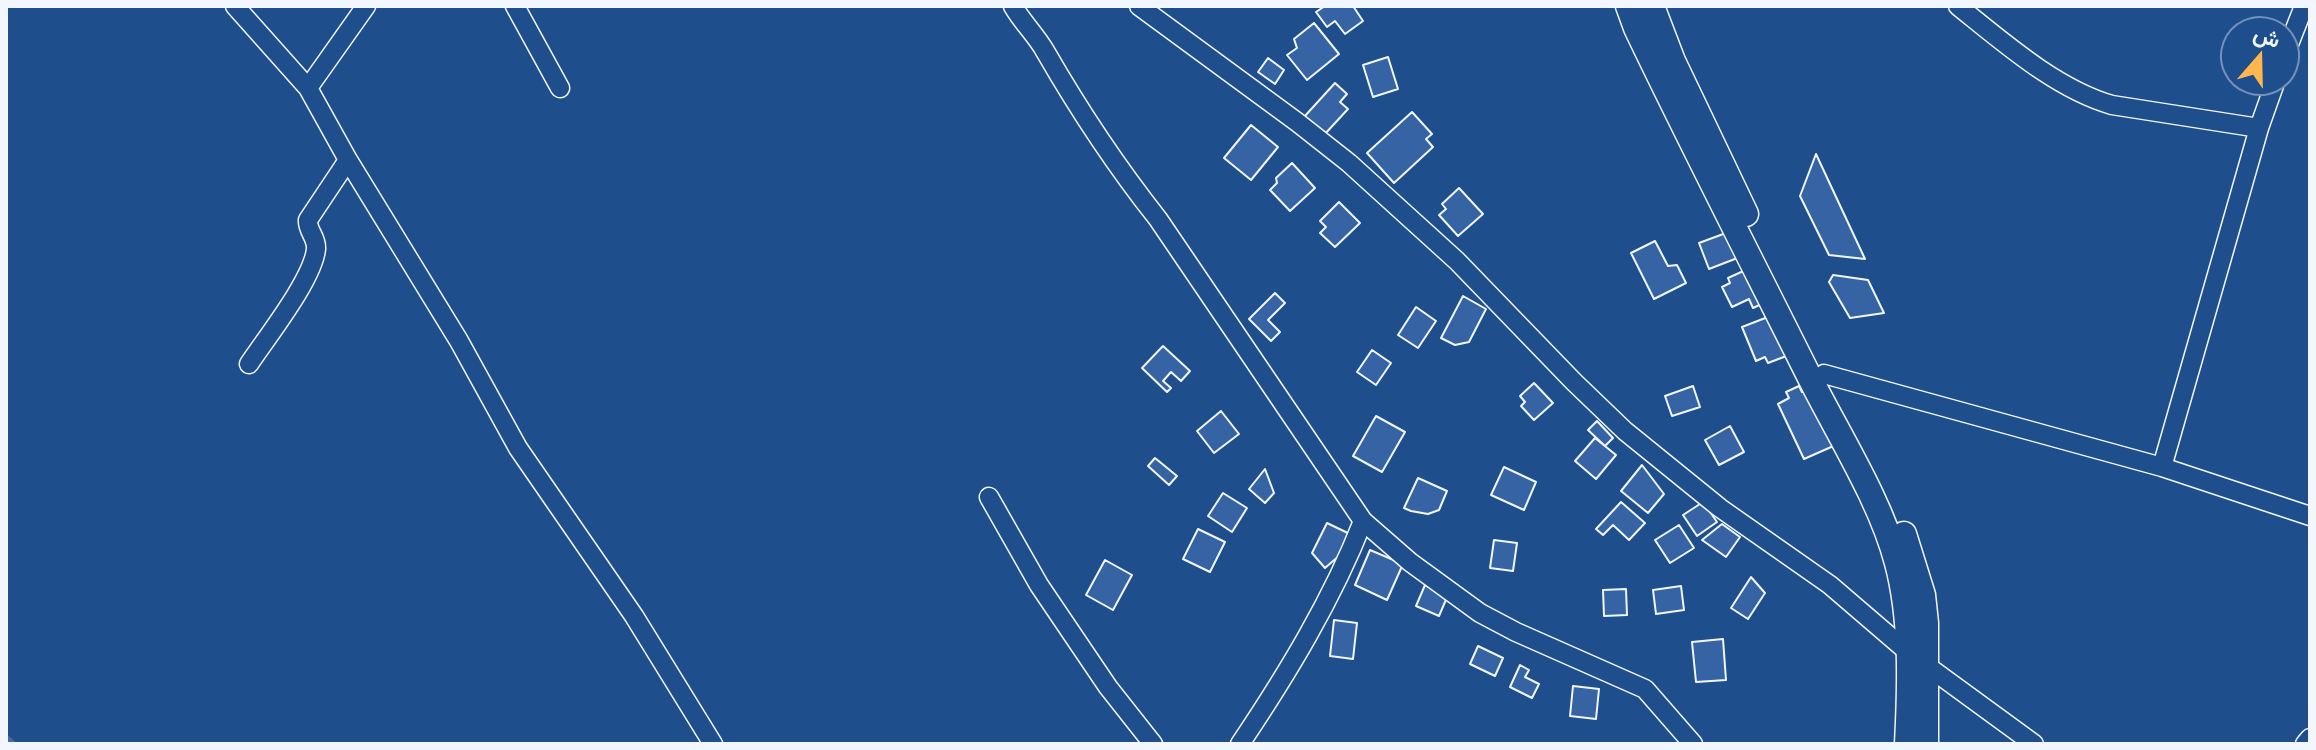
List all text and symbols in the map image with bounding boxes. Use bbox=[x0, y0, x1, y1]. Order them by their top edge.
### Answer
north arrow bbox=[2220, 16, 2300, 96]
text: ش bbox=[2251, 19, 2284, 52]

